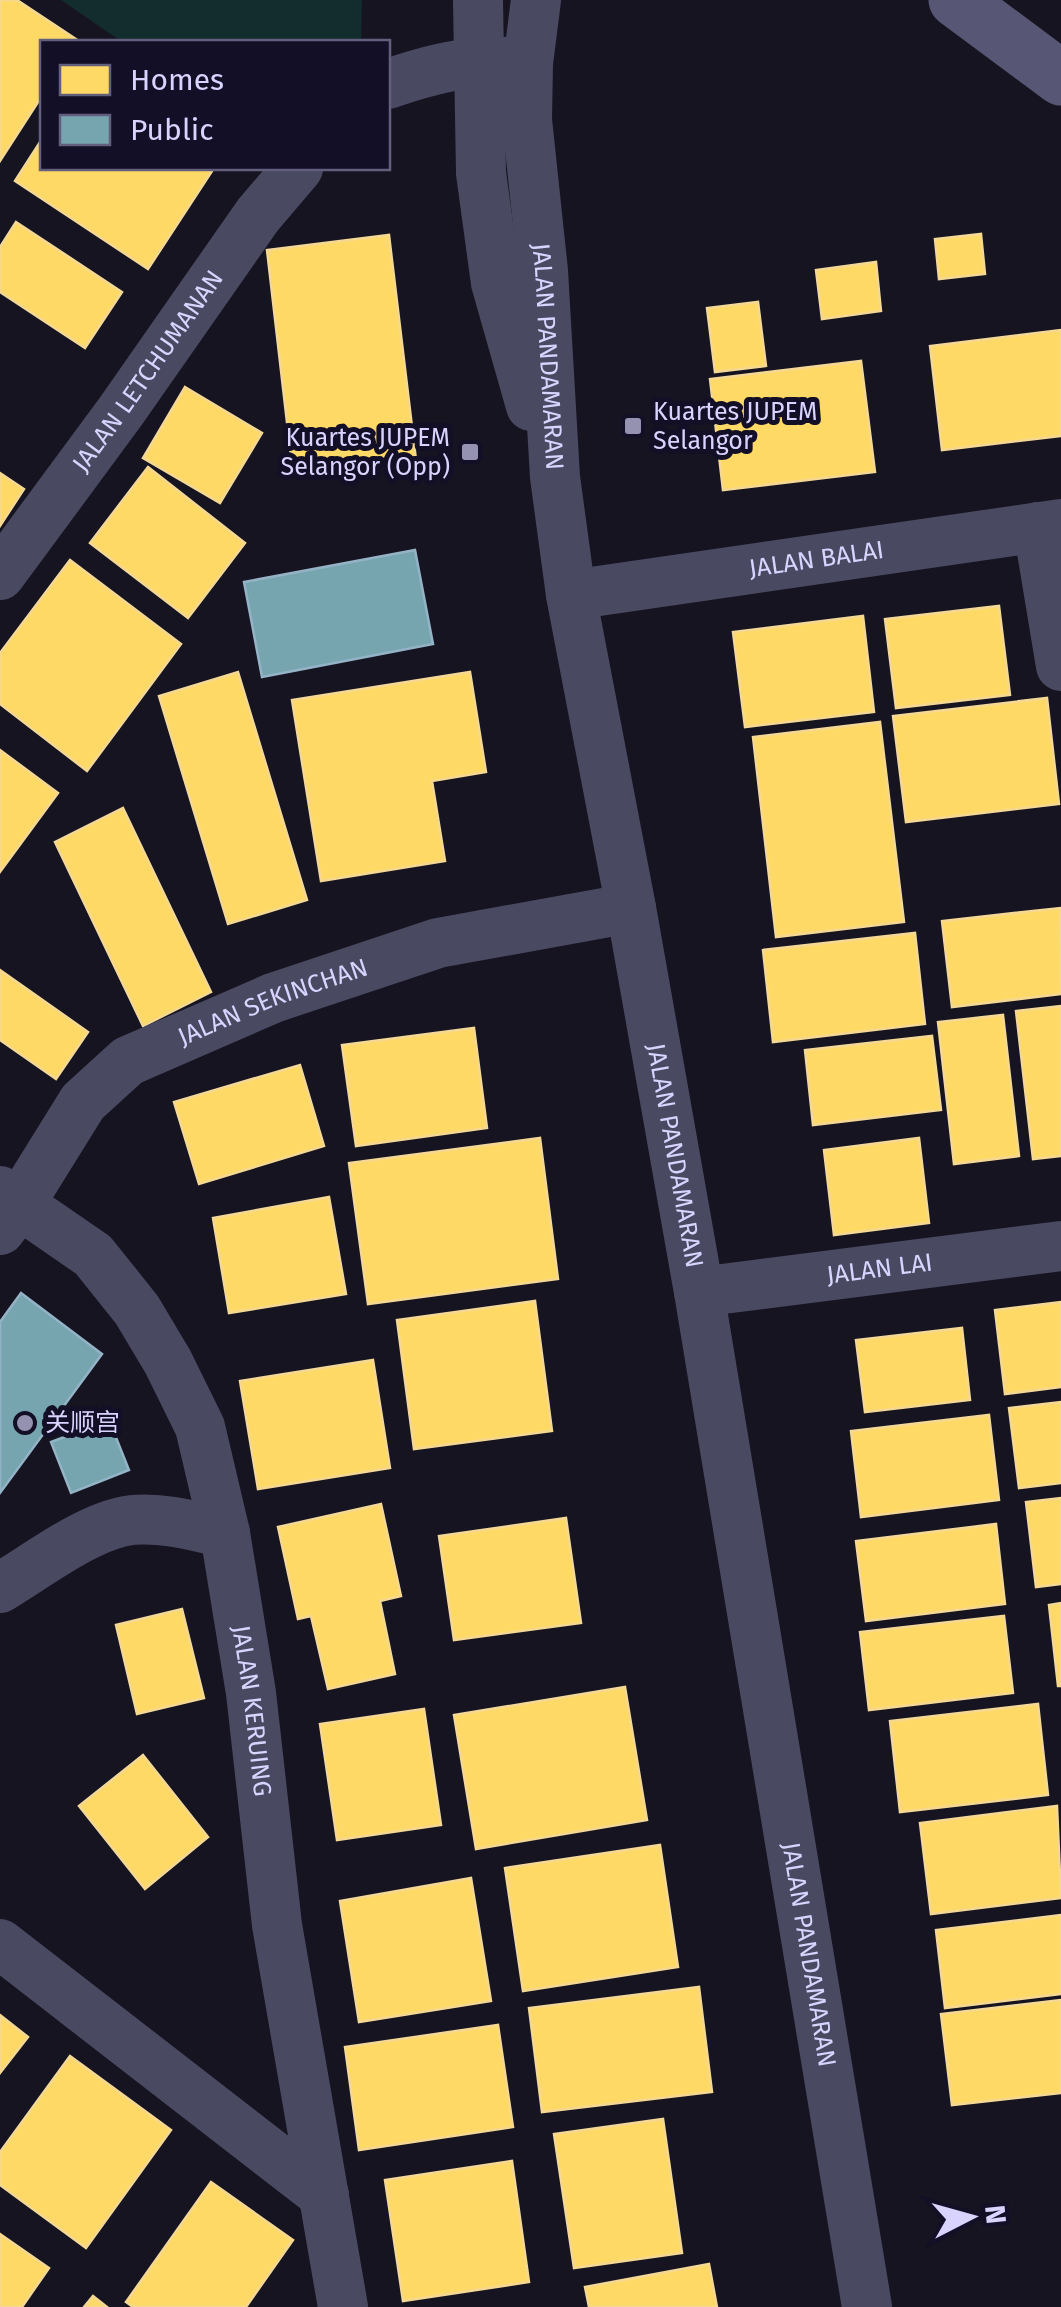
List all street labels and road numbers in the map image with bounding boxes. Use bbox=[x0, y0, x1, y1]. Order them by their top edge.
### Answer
street label: JALAN PANDAMARAN bbox=[525, 242, 570, 471]
street label: JALAN LETCHUMANAN bbox=[66, 264, 230, 478]
street label: JALAN BALAI bbox=[747, 535, 886, 584]
street label: JALAN SEKINCHAN bbox=[173, 952, 372, 1052]
street label: JALAN PANDAMARAN bbox=[640, 1041, 709, 1270]
street label: JALAN LAI bbox=[825, 1247, 934, 1291]
street label: JALAN KERUING bbox=[225, 1623, 277, 1798]
street label: JALAN PANDAMARAN bbox=[775, 1840, 842, 2069]

